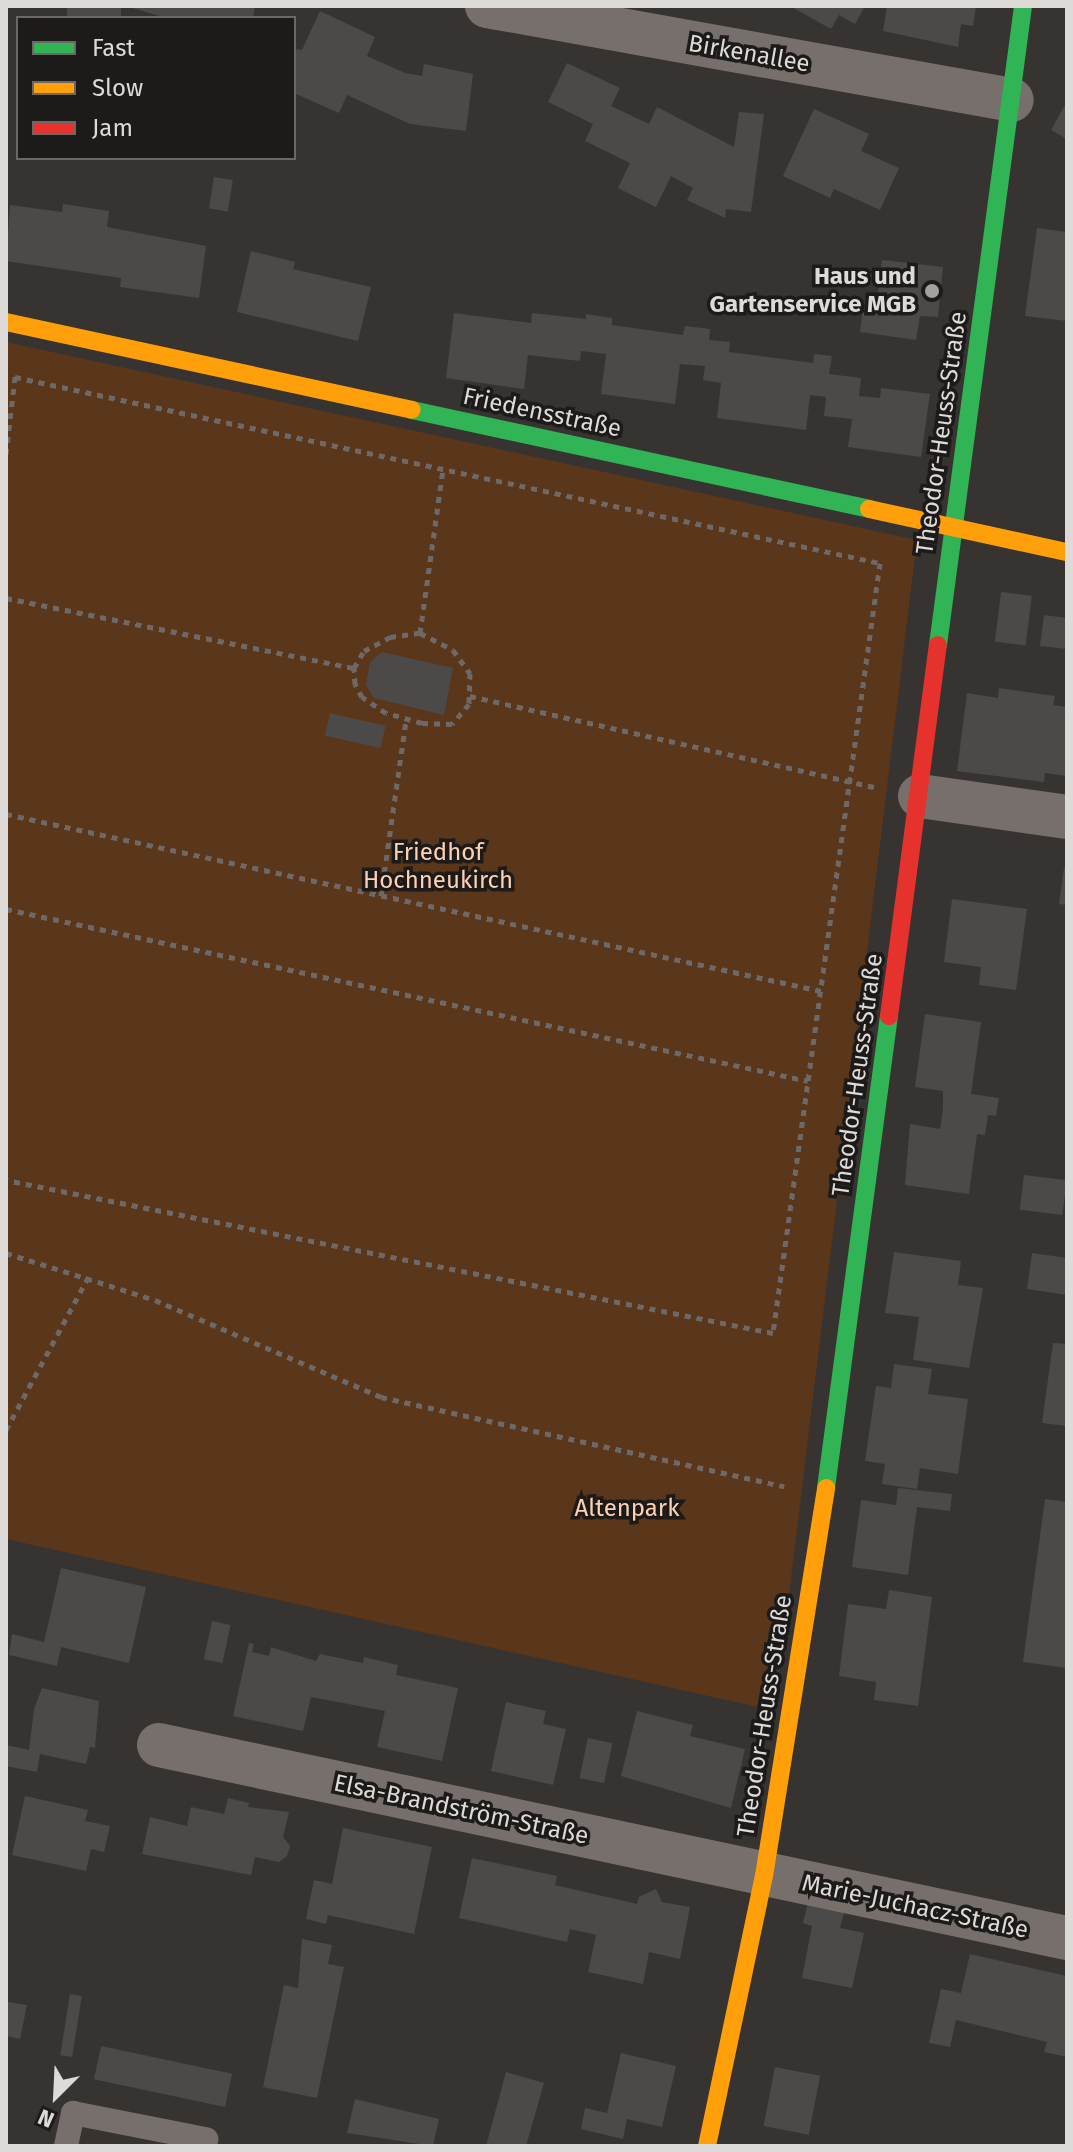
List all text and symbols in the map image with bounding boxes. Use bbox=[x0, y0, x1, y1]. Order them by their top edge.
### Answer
legend bbox=[16, 16, 296, 160]
street label: Birkenallee bbox=[686, 29, 812, 79]
text: Fast bbox=[92, 34, 135, 62]
text: Slow bbox=[92, 74, 143, 102]
text: Jam bbox=[92, 114, 133, 142]
place label: Haus und Gartenservice MGB bbox=[709, 263, 916, 319]
marker: Haus und Gartenservice MGB bbox=[923, 282, 941, 300]
street label: Theodor-Heuss-Straße bbox=[911, 310, 973, 556]
street label: Friedensstraße bbox=[460, 382, 624, 444]
park label: Friedhof Hochneukirch bbox=[363, 839, 513, 895]
street label: Theodor-Heuss-Straße bbox=[827, 952, 889, 1198]
park label: Altenpark bbox=[575, 1495, 679, 1523]
street label: Theodor-Heuss-Straße bbox=[732, 1593, 798, 1839]
street label: Elsa-Brandström-Straße bbox=[331, 1769, 591, 1851]
street label: Marie-Juchacz-Straße bbox=[799, 1869, 1031, 1945]
north arrow bbox=[16, 2056, 96, 2136]
text: N bbox=[34, 2103, 58, 2134]

